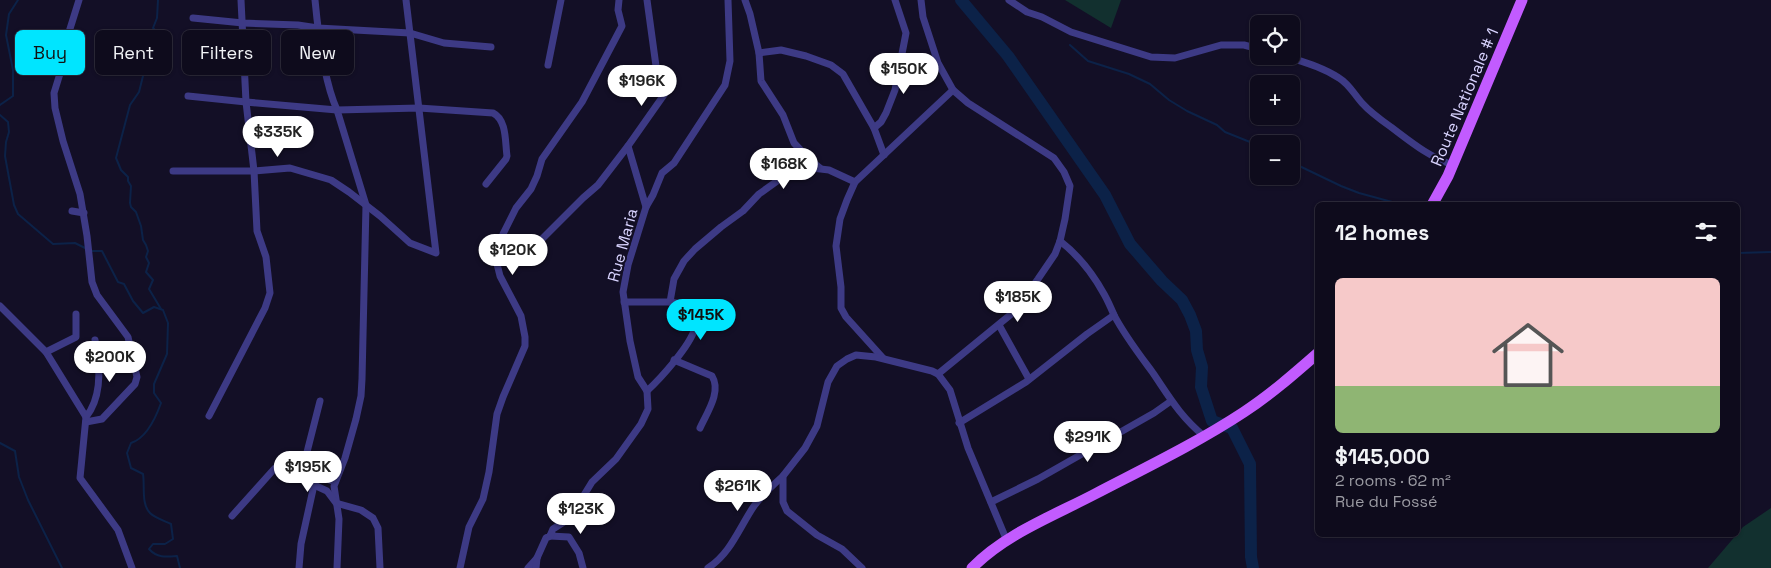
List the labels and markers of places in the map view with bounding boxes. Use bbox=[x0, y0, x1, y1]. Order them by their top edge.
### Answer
pin: $150K bbox=[869, 52, 939, 95]
pin: $196K bbox=[607, 64, 677, 107]
pin: $335K bbox=[243, 116, 313, 158]
pin: $168K bbox=[749, 148, 819, 190]
pin: $120K bbox=[478, 234, 548, 276]
pin: $185K bbox=[983, 280, 1053, 323]
pin: $145K bbox=[666, 298, 736, 341]
pin: $200K bbox=[75, 340, 145, 383]
pin: $291K bbox=[1053, 420, 1123, 463]
pin: $195K bbox=[273, 450, 343, 493]
pin: $261K bbox=[703, 470, 773, 512]
pin: $123K bbox=[546, 492, 616, 535]

